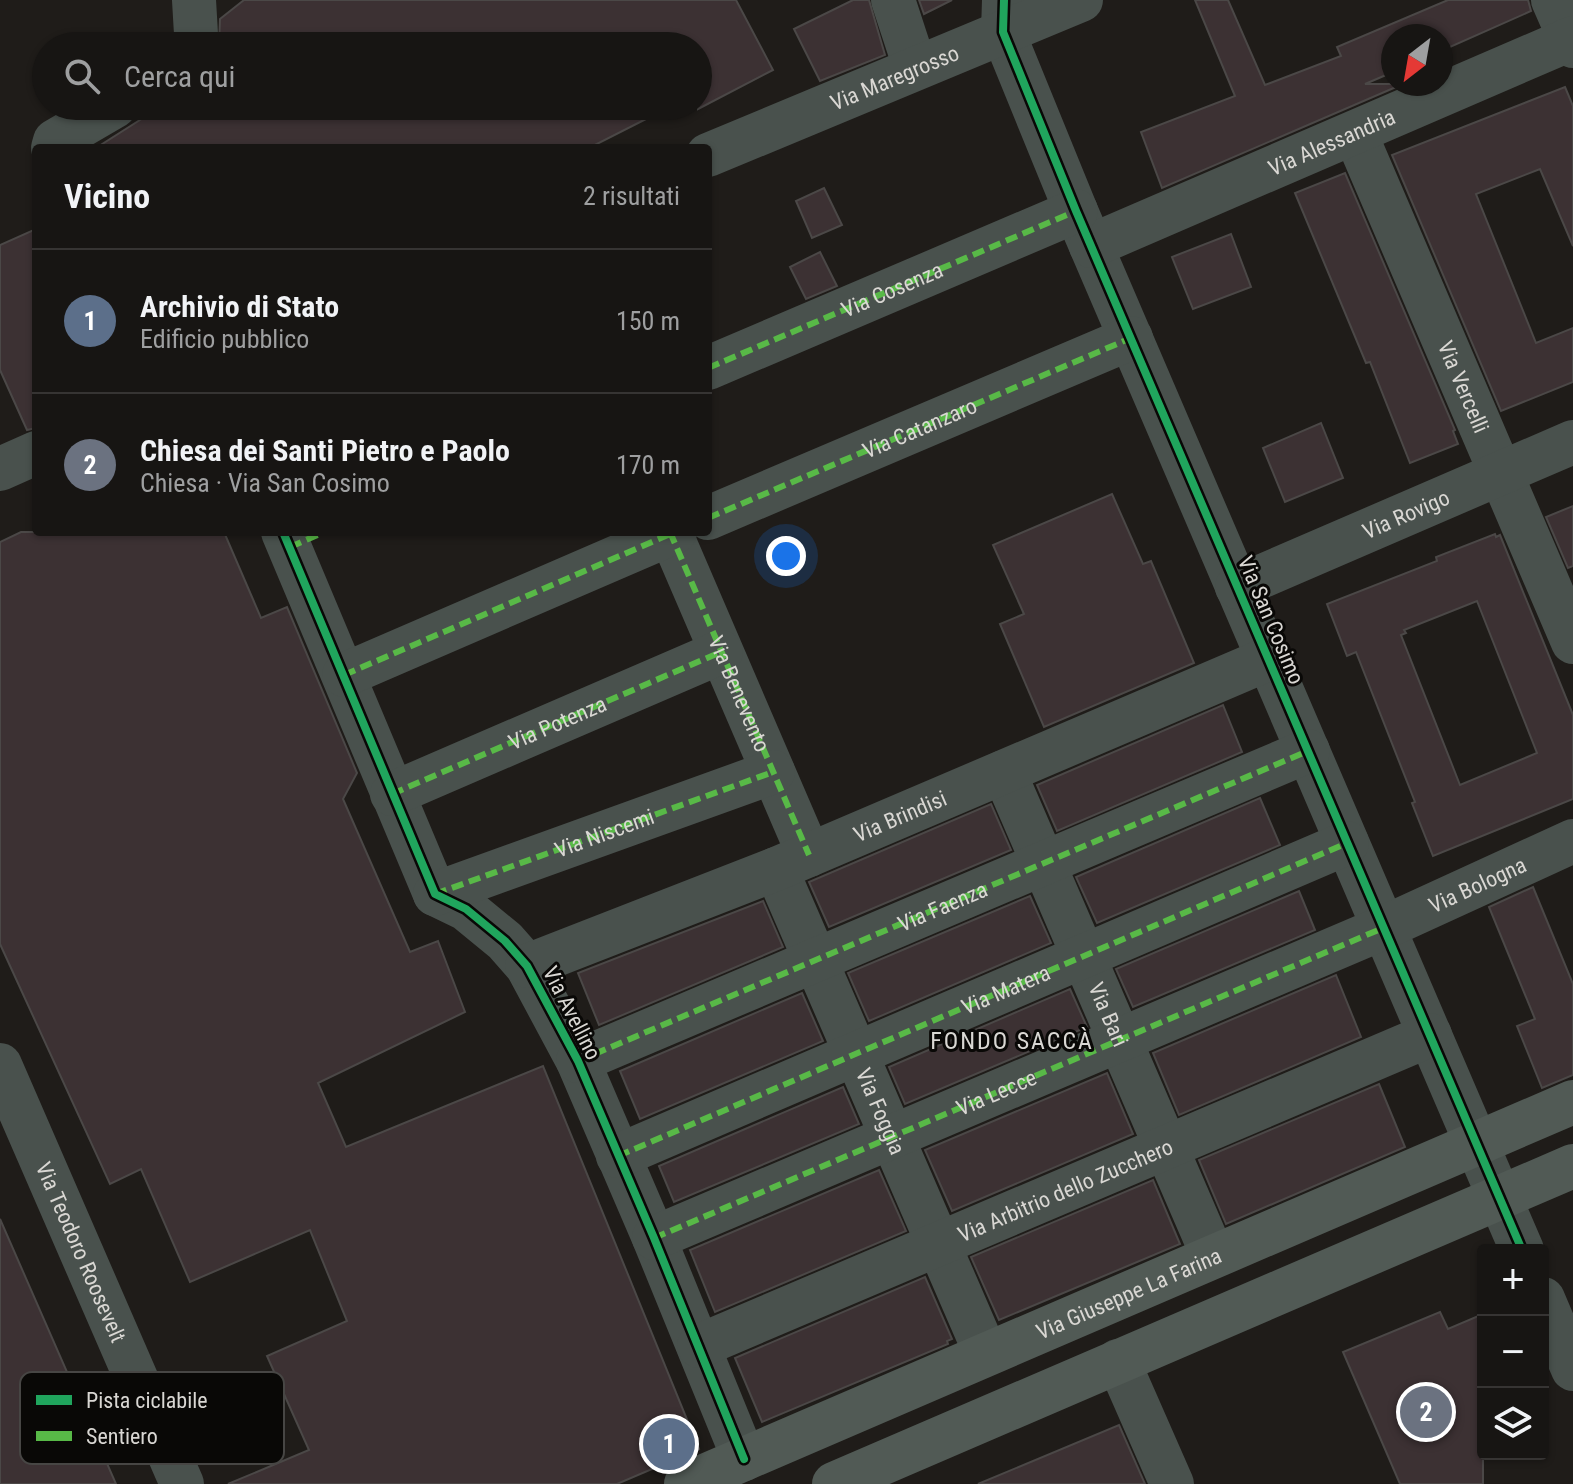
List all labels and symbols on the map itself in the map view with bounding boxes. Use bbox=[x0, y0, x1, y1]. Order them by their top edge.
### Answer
north arrow bbox=[1381, 24, 1453, 96]
street label: Via Maregrosso bbox=[827, 40, 962, 115]
street label: Via Alessandria bbox=[1264, 104, 1399, 181]
street label: Via Cosenza bbox=[837, 257, 946, 322]
street label: Via Vercelli bbox=[1433, 337, 1494, 436]
street label: Via Catanzaro bbox=[859, 393, 980, 463]
street label: Via Rovigo bbox=[1359, 484, 1453, 544]
your location bbox=[766, 536, 806, 576]
street label: Via San Cosimo bbox=[1233, 552, 1309, 688]
street label: Via Benevento bbox=[704, 632, 776, 755]
street label: Via Potenza bbox=[505, 691, 610, 755]
street label: Via Brindisi bbox=[850, 785, 950, 847]
street label: Via Niscemi bbox=[551, 803, 657, 862]
street label: Via Bologna bbox=[1425, 852, 1530, 918]
street label: Via Faenza bbox=[894, 876, 991, 936]
street label: Via Matera bbox=[958, 960, 1054, 1020]
street label: Via Avellino bbox=[538, 962, 606, 1064]
street label: Via Bari bbox=[1084, 979, 1133, 1050]
district label: FONDO SACCÀ bbox=[930, 1027, 1094, 1055]
street label: Via Foggia bbox=[851, 1064, 911, 1158]
street label: Via Lecce bbox=[953, 1064, 1040, 1120]
street label: Via Arbitrio dello Zucchero bbox=[954, 1133, 1176, 1247]
street label: Via Teodoro Roosevelt bbox=[31, 1158, 131, 1346]
street label: Via Giuseppe La Farina bbox=[1032, 1243, 1225, 1344]
legend bbox=[20, 1372, 284, 1464]
pin: 2 bbox=[1400, 1382, 1452, 1442]
text: Pista ciclabile bbox=[86, 1388, 208, 1413]
pin: 1 bbox=[643, 1414, 695, 1474]
text: Sentiero bbox=[86, 1424, 158, 1449]

